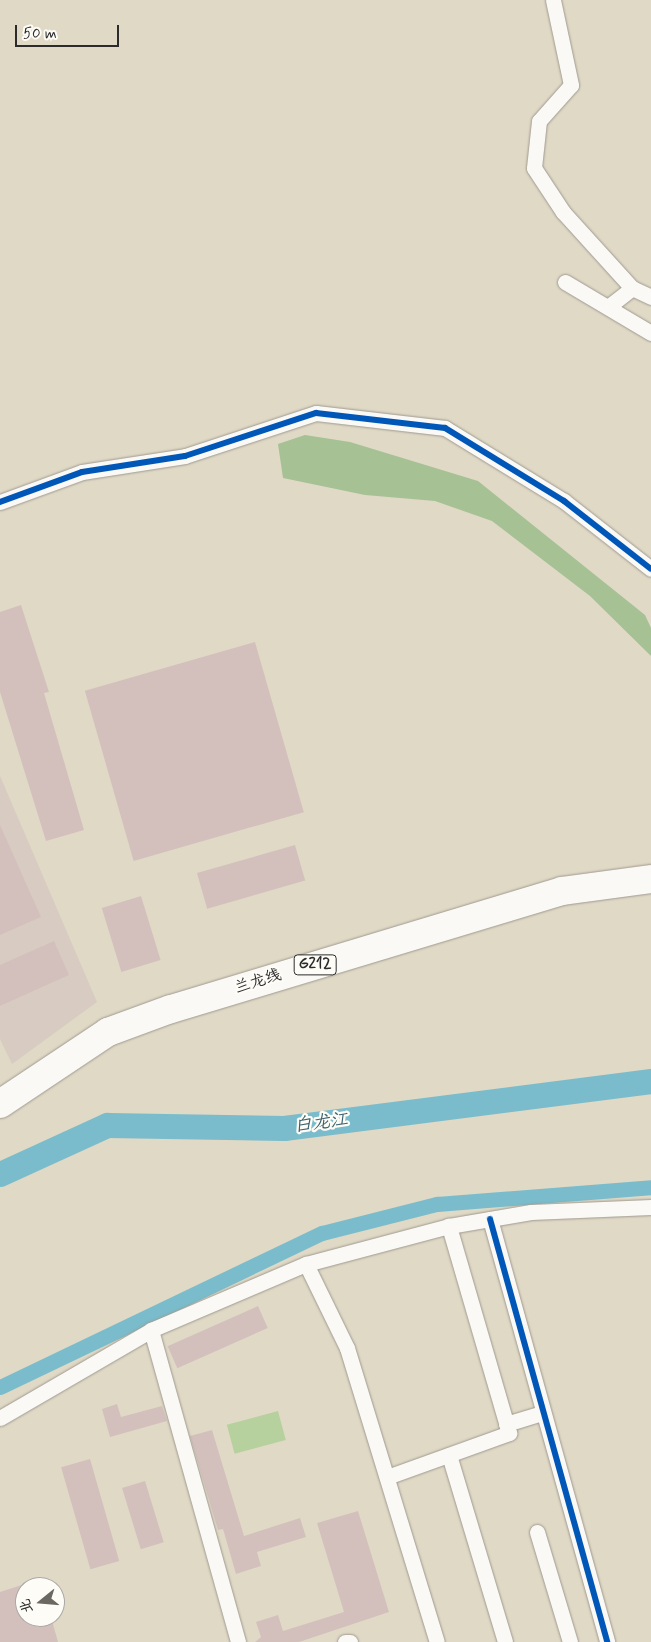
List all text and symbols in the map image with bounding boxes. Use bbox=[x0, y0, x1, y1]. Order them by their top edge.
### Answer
scale bar bbox=[18, 15, 121, 47]
text: 50 m bbox=[23, 24, 57, 44]
road number: G212 bbox=[292, 952, 338, 978]
street label: 兰龙线 bbox=[232, 966, 284, 998]
water label: 白龙江 bbox=[293, 1109, 349, 1137]
north arrow bbox=[15, 1577, 65, 1627]
text: 北 bbox=[16, 1597, 37, 1615]

